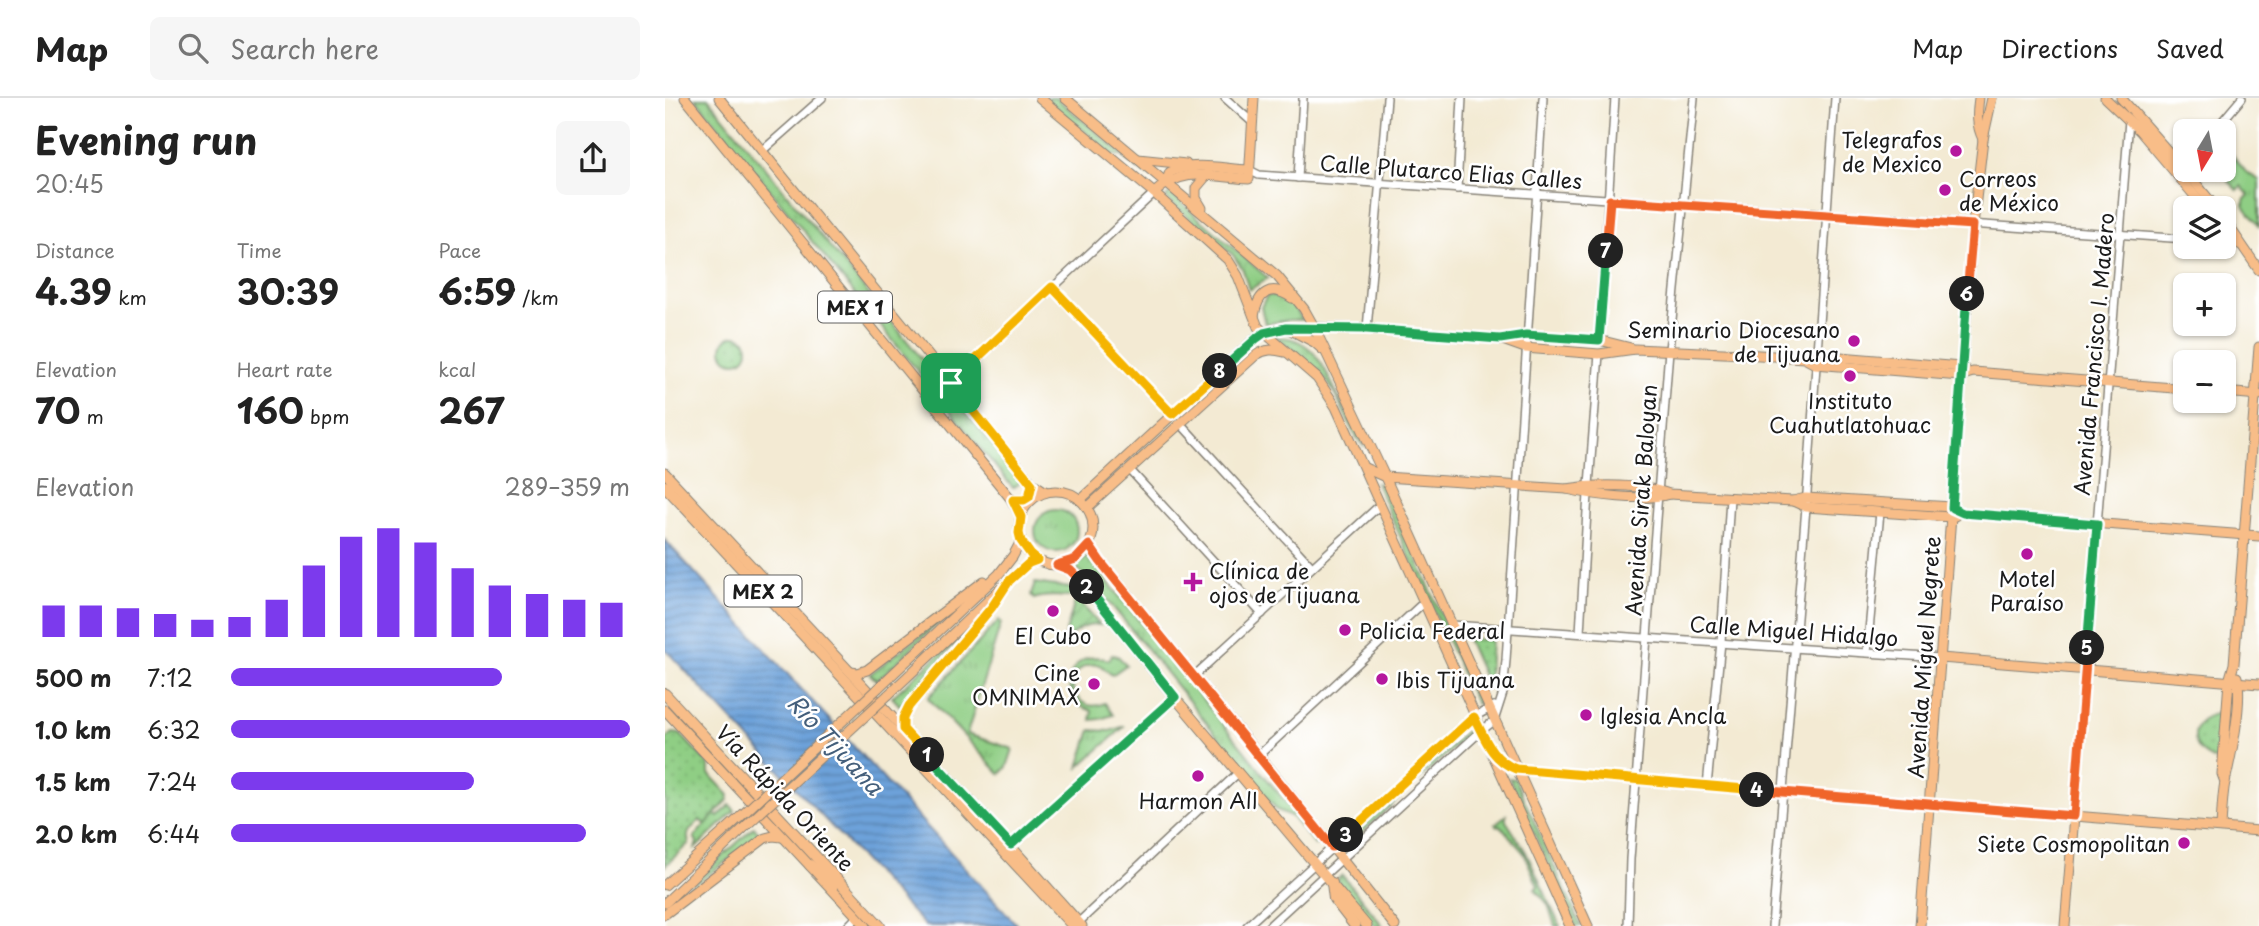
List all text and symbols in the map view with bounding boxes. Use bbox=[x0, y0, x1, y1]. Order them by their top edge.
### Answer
search box bbox=[150, 17, 640, 80]
text: Map bbox=[35, 23, 108, 73]
icon: search bbox=[174, 29, 212, 67]
text: Search here bbox=[230, 29, 379, 68]
text: Map bbox=[1912, 30, 1963, 66]
text: Directions bbox=[2001, 30, 2118, 66]
text: Saved bbox=[2156, 30, 2224, 66]
text: Evening run bbox=[35, 111, 257, 168]
north arrow bbox=[2173, 119, 2237, 182]
map controls bbox=[2173, 119, 2236, 413]
button: share bbox=[556, 121, 630, 195]
place label: Telegrafos de Mexico bbox=[1841, 123, 1942, 179]
marker: Telegrafos de Mexico bbox=[1948, 143, 1964, 159]
street label: Calle Plutarco Elias Calles bbox=[1319, 146, 1583, 196]
place label: Correos de México bbox=[1959, 162, 2059, 218]
text: 20:45 bbox=[35, 166, 104, 201]
marker: Correos de México bbox=[1937, 182, 1953, 198]
button: layers bbox=[2173, 196, 2236, 259]
street label: Avenida Francisco I. Madero bbox=[2065, 211, 2121, 497]
pin: 7 bbox=[1588, 234, 1623, 268]
text: Distance bbox=[35, 236, 115, 264]
text: Time bbox=[237, 236, 282, 264]
text: Pace bbox=[438, 236, 481, 264]
text: 7 bbox=[1600, 236, 1611, 264]
text: 4.39 bbox=[35, 264, 112, 317]
text: 30:39 bbox=[237, 264, 339, 317]
text: 6:59 bbox=[438, 264, 516, 317]
button: + bbox=[2173, 273, 2236, 336]
pin: 6 bbox=[1949, 276, 1985, 312]
text: 6 bbox=[1960, 279, 1973, 307]
text: km bbox=[112, 283, 147, 311]
text: /km bbox=[516, 283, 559, 311]
road number: MEX 1 bbox=[818, 292, 892, 322]
place label: Seminario Diocesano de Tijuana bbox=[1627, 313, 1841, 369]
marker: Seminario Diocesano de Tijuana bbox=[1846, 333, 1862, 349]
button: − bbox=[2173, 350, 2236, 413]
pin bbox=[921, 353, 981, 413]
pin: 8 bbox=[1203, 354, 1237, 388]
text: Elevation bbox=[35, 355, 117, 383]
text: Heart rate bbox=[237, 355, 333, 383]
text: kcal bbox=[438, 355, 476, 383]
text: 8 bbox=[1214, 356, 1225, 384]
icon: arrive bbox=[932, 364, 970, 402]
marker: Instituto Cuahutlatohuac bbox=[1842, 368, 1858, 384]
text: 70 bbox=[35, 383, 80, 436]
text: 160 bbox=[237, 383, 304, 436]
text: 267 bbox=[438, 383, 505, 436]
street label: Avenida Sirak Baloyan bbox=[1616, 383, 1664, 617]
place label: Instituto Cuahutlatohuac bbox=[1769, 384, 1931, 440]
text: m bbox=[80, 402, 104, 430]
text: bpm bbox=[304, 402, 350, 430]
text: Elevation bbox=[35, 469, 134, 504]
text: 289–359 m bbox=[504, 469, 630, 504]
street label: Avenida Miguel Negrete bbox=[1899, 535, 1947, 779]
marker: Motel Paraíso bbox=[2019, 546, 2035, 562]
place label: Clínica de ojos de Tijuana bbox=[1209, 554, 1360, 610]
place label: Motel Paraíso bbox=[1990, 562, 2064, 618]
pin: 2 bbox=[1069, 570, 1105, 604]
text: 2 bbox=[1080, 572, 1093, 600]
marker: Clínica de ojos de Tijuana bbox=[1183, 572, 1203, 592]
road number: MEX 2 bbox=[725, 576, 801, 606]
marker: El Cubo bbox=[1045, 603, 1061, 619]
street label: Calle Miguel Hidalgo bbox=[1689, 607, 1899, 653]
place label: Policia Federal bbox=[1359, 614, 1505, 646]
place label: El Cubo bbox=[1015, 619, 1091, 651]
marker: Policia Federal bbox=[1337, 622, 1353, 638]
pin: 5 bbox=[2069, 630, 2105, 666]
text: 5 bbox=[2080, 633, 2093, 661]
place label: Cine OMNIMAX bbox=[972, 656, 1080, 712]
text: 500 m bbox=[35, 660, 112, 695]
text: 7:12 bbox=[147, 660, 193, 695]
place label: Ibis Tijuana bbox=[1396, 663, 1514, 695]
marker: Ibis Tijuana bbox=[1374, 671, 1390, 687]
marker: Cine OMNIMAX bbox=[1086, 676, 1102, 692]
water label: Río Tijuana bbox=[780, 686, 892, 803]
place label: Iglesia Ancla bbox=[1600, 699, 1726, 731]
marker: Iglesia Ancla bbox=[1578, 707, 1594, 723]
text: 1.0 km bbox=[35, 712, 112, 747]
text: 6:32 bbox=[147, 712, 201, 747]
street label: Vía Rápida Oriente bbox=[709, 716, 863, 878]
pin: 1 bbox=[909, 738, 945, 772]
text: 1 bbox=[922, 740, 931, 768]
text: 1.5 km bbox=[35, 764, 111, 799]
text: 7:24 bbox=[147, 764, 197, 799]
marker: Harmon All bbox=[1190, 768, 1206, 784]
pin: 4 bbox=[1739, 772, 1775, 808]
text: 4 bbox=[1750, 775, 1763, 803]
place label: Harmon All bbox=[1139, 784, 1257, 816]
text: 2.0 km bbox=[35, 816, 117, 851]
text: 6:44 bbox=[147, 816, 200, 851]
pin: 3 bbox=[1329, 818, 1363, 852]
text: 3 bbox=[1339, 820, 1352, 848]
place label: Siete Cosmopolitan bbox=[1977, 827, 2170, 859]
marker: Siete Cosmopolitan bbox=[2176, 835, 2192, 851]

